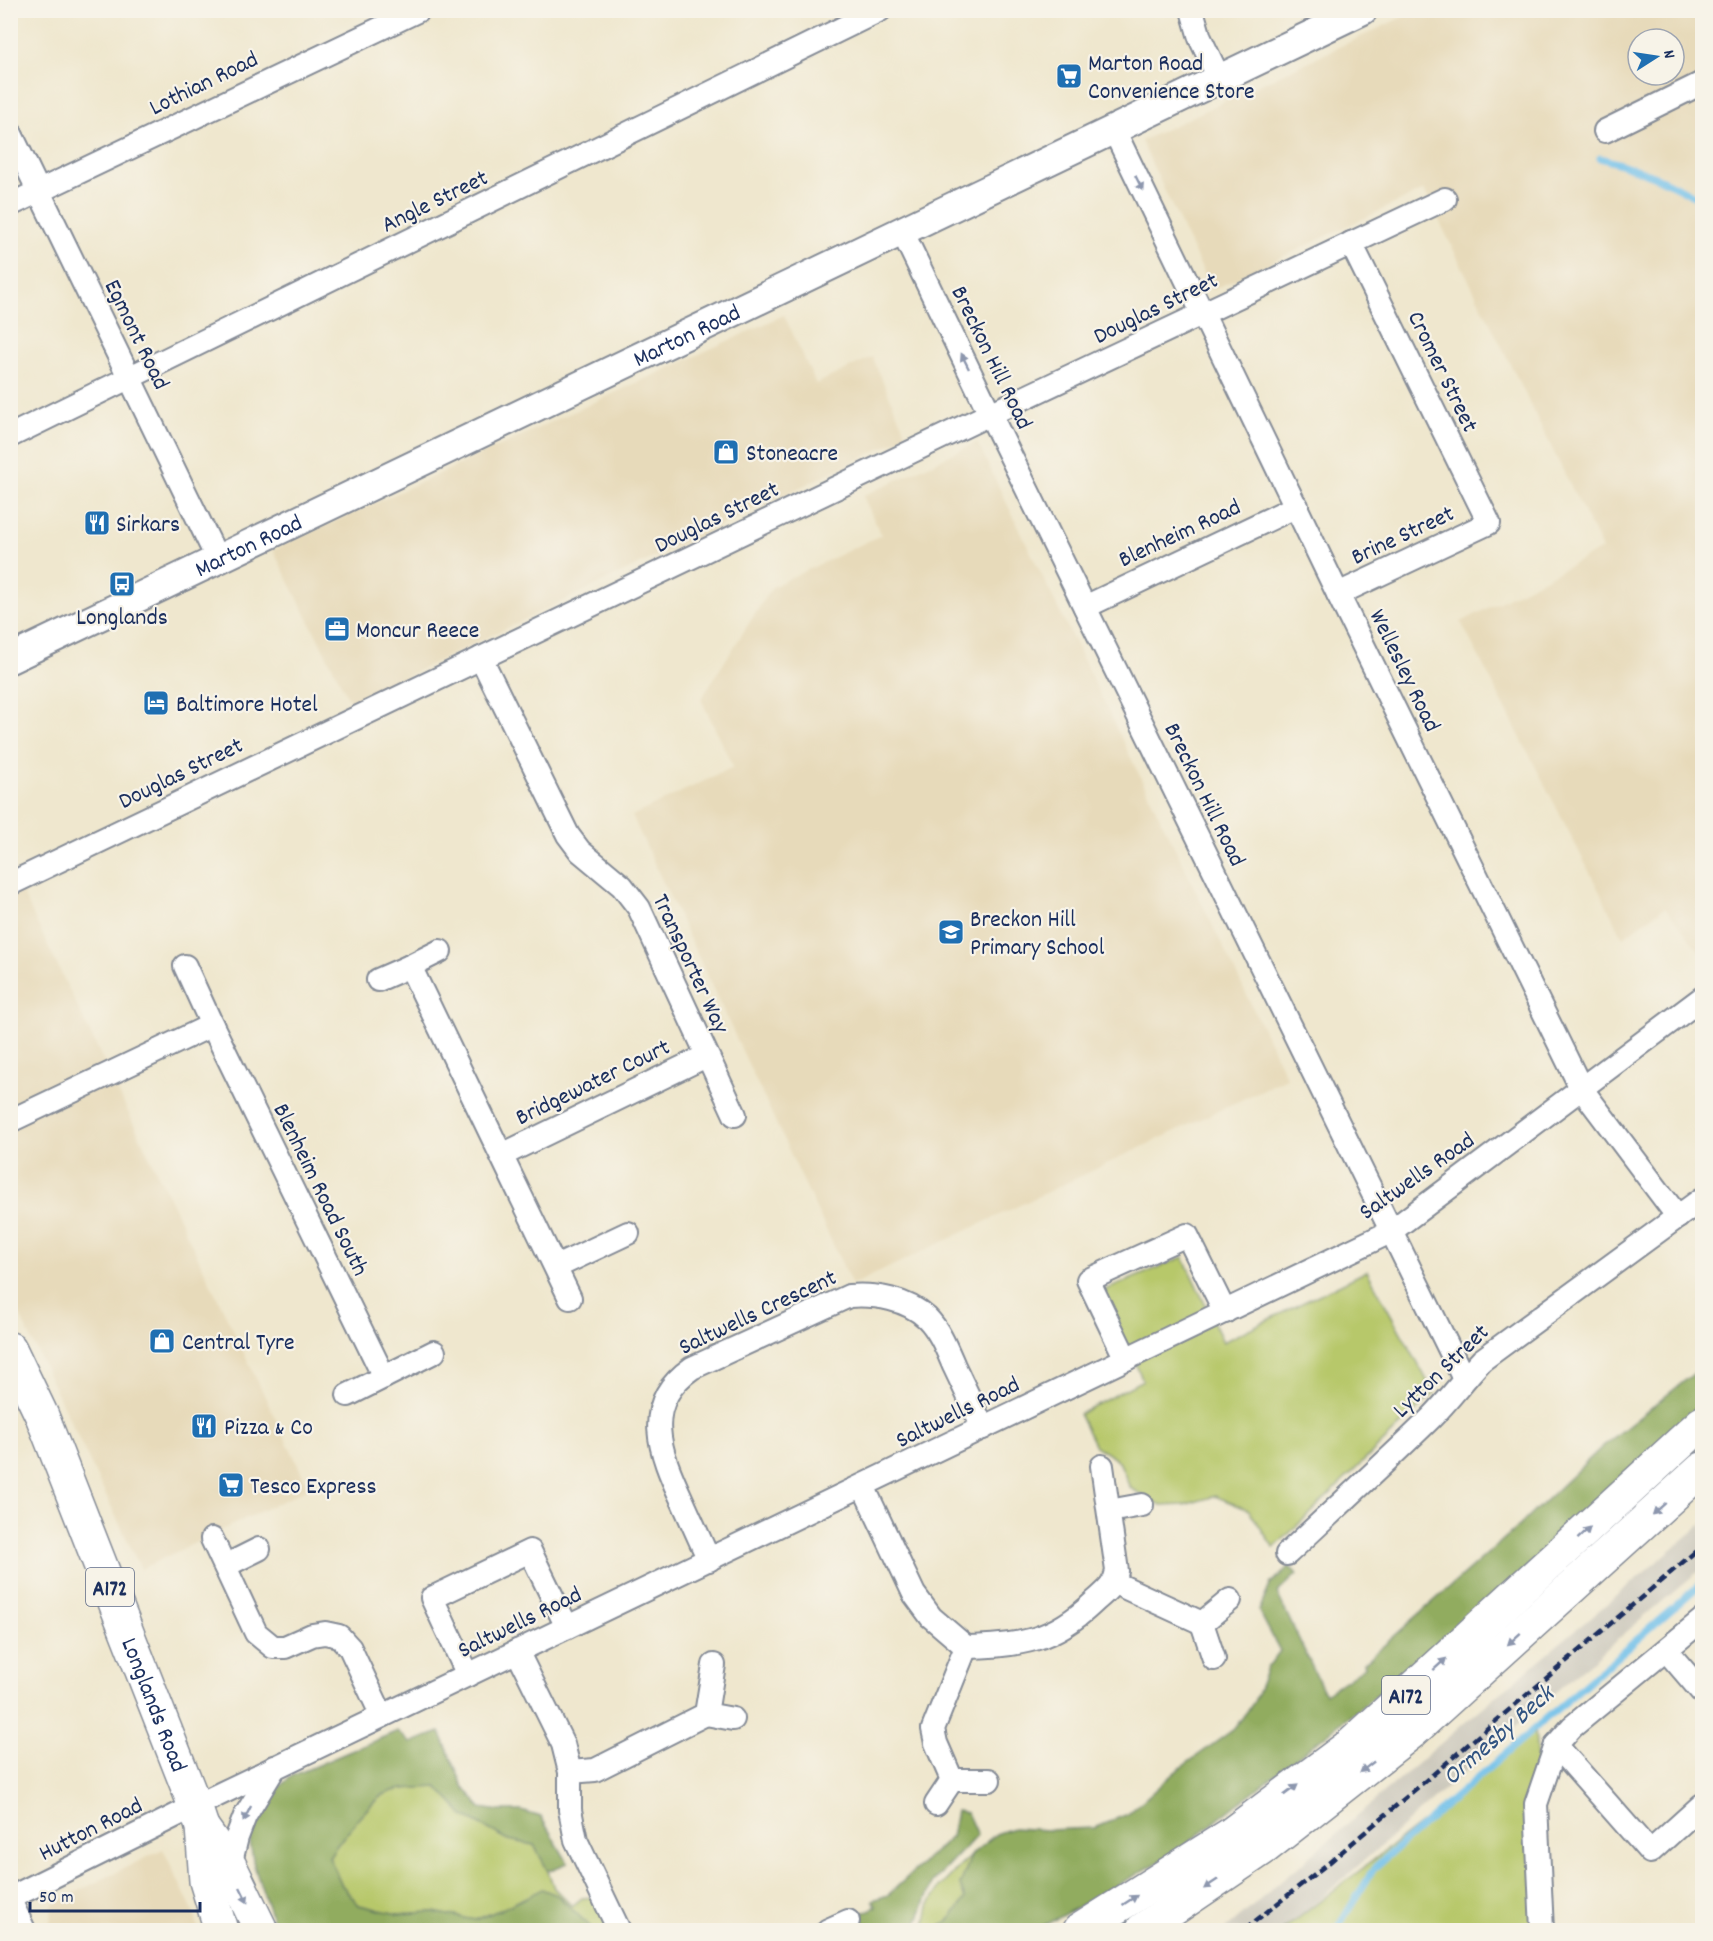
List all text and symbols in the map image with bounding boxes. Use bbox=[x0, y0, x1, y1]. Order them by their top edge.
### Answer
north arrow bbox=[1626, 27, 1686, 87]
street label: Lothian Road bbox=[144, 44, 265, 126]
place label: Marton Road Convenience Store bbox=[1088, 48, 1255, 110]
text: N bbox=[1656, 48, 1680, 61]
supermarket icon: Marton Road Convenience Store bbox=[1054, 61, 1084, 91]
street label: Angle Street bbox=[376, 162, 494, 243]
one-way arrow bbox=[1134, 175, 1144, 192]
street label: Douglas Street bbox=[1088, 265, 1224, 355]
street label: Egmont Road bbox=[94, 274, 177, 396]
street label: Breckon Hill Road bbox=[941, 281, 1040, 436]
street label: Marton Road bbox=[628, 297, 747, 378]
street label: Cromer Street bbox=[1397, 306, 1485, 439]
one-way arrow bbox=[960, 353, 969, 370]
shop icon: Stoneacre bbox=[711, 437, 741, 467]
place label: Stoneacre bbox=[746, 438, 838, 472]
street label: Douglas Street bbox=[649, 474, 785, 564]
street label: Blenheim Road bbox=[1113, 492, 1247, 578]
street label: Brine Street bbox=[1346, 498, 1460, 575]
street label: Marton Road bbox=[190, 507, 309, 588]
restaurant icon: Sirkars bbox=[82, 508, 112, 538]
place label: Sirkars bbox=[116, 509, 180, 543]
bus stop icon: Longlands bbox=[107, 569, 137, 599]
place label: Longlands bbox=[76, 602, 168, 636]
street label: Wellesley Road bbox=[1359, 604, 1448, 738]
office icon: Moncur Reece bbox=[322, 614, 352, 644]
place label: Moncur Reece bbox=[356, 615, 479, 649]
hotel icon: Baltimore Hotel bbox=[141, 688, 171, 718]
place label: Baltimore Hotel bbox=[176, 689, 318, 723]
street label: Breckon Hill Road bbox=[1154, 718, 1253, 873]
street label: Douglas Street bbox=[113, 730, 249, 820]
street label: Transporter Way bbox=[642, 889, 737, 1041]
place label: Breckon Hill Primary School bbox=[970, 904, 1105, 966]
school or university icon: Breckon Hill Primary School bbox=[936, 917, 966, 947]
street label: Bridgewater Court bbox=[510, 1031, 676, 1136]
street label: Blenheim Road South bbox=[263, 1098, 376, 1282]
street label: Saltwells Road bbox=[1353, 1125, 1482, 1230]
street label: Saltwells Crescent bbox=[674, 1262, 843, 1365]
street label: Lytton Street bbox=[1386, 1317, 1498, 1427]
shop icon: Central Tyre bbox=[147, 1326, 177, 1356]
place label: Central Tyre bbox=[182, 1327, 295, 1361]
street label: Saltwells Road bbox=[890, 1369, 1026, 1458]
restaurant icon: Pizza & Co bbox=[189, 1411, 219, 1441]
place label: Pizza & Co bbox=[224, 1412, 313, 1446]
supermarket icon: Tesco Express bbox=[216, 1470, 246, 1500]
place label: Tesco Express bbox=[250, 1471, 377, 1505]
one-way arrow bbox=[1652, 1502, 1667, 1515]
one-way arrow bbox=[1576, 1527, 1591, 1540]
road number: A172 bbox=[86, 1568, 134, 1606]
street label: Saltwells Road bbox=[452, 1579, 588, 1668]
one-way arrow bbox=[1507, 1632, 1522, 1646]
street label: Longlands Road bbox=[111, 1633, 194, 1778]
one-way arrow bbox=[1432, 1658, 1447, 1671]
road number: A172 bbox=[1382, 1676, 1430, 1714]
water label: Ormesby Beck bbox=[1435, 1676, 1565, 1796]
one-way arrow bbox=[1359, 1761, 1375, 1774]
one-way arrow bbox=[1283, 1784, 1299, 1796]
street label: Hutton Road bbox=[34, 1790, 149, 1871]
one-way arrow bbox=[242, 1806, 252, 1823]
scale bar bbox=[30, 1875, 200, 1913]
one-way arrow bbox=[1203, 1878, 1219, 1889]
text: 50 m bbox=[39, 1886, 74, 1911]
one-way arrow bbox=[239, 1886, 248, 1903]
one-way arrow bbox=[1122, 1895, 1138, 1906]

